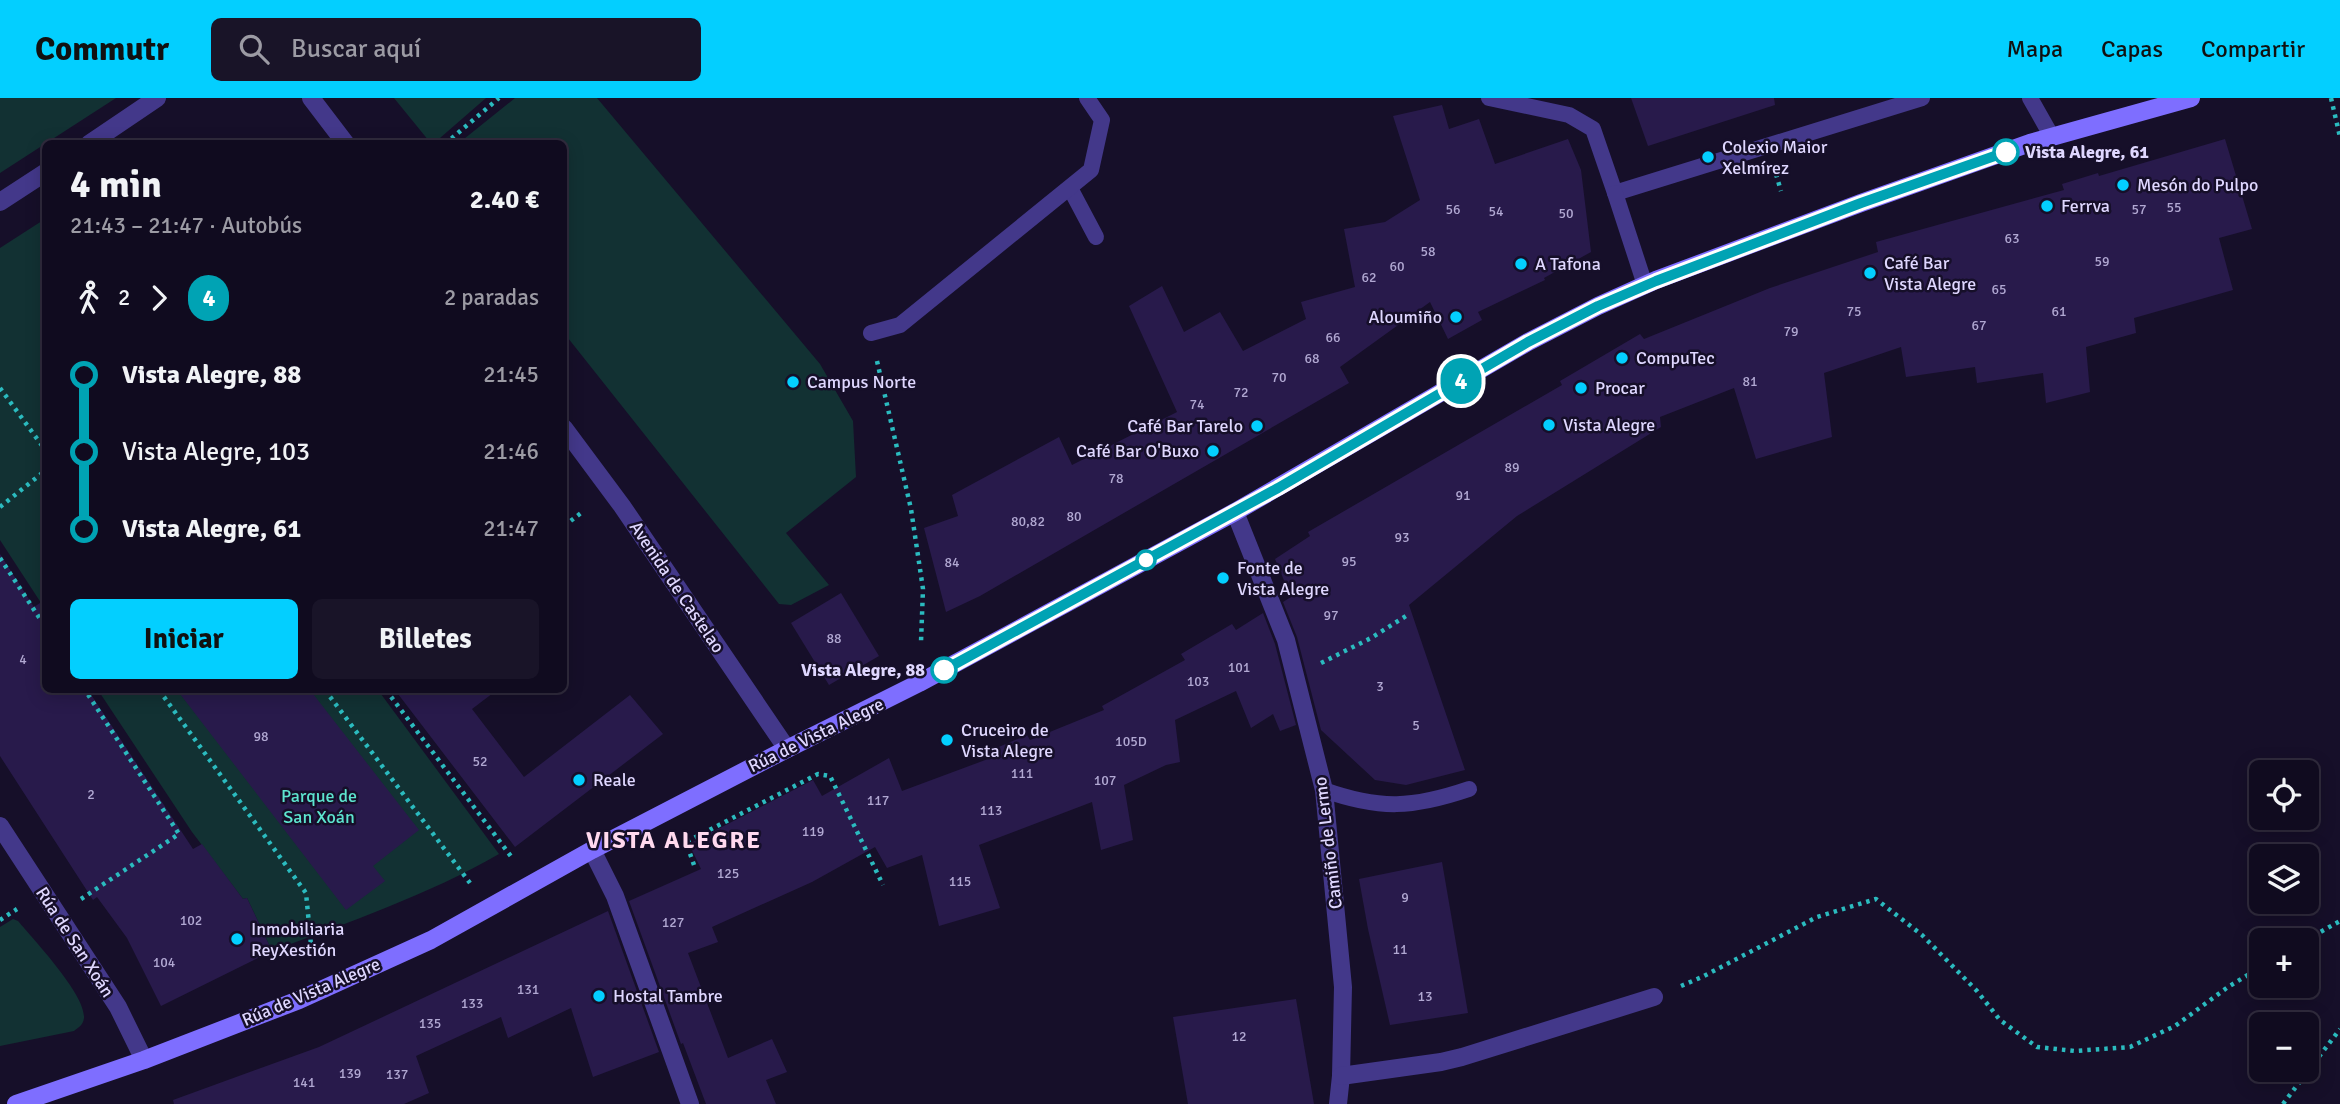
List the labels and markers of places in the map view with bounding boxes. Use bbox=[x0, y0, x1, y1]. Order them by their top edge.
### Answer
place label: Colexio Maior Xelmírez bbox=[1722, 136, 1828, 179]
marker: Vista Alegre, 61 bbox=[1993, 139, 2019, 165]
place label: Vista Alegre, 61 bbox=[2025, 141, 2149, 163]
marker: Colexio Maior Xelmírez bbox=[1700, 149, 1716, 165]
place label: Mesón do Pulpo bbox=[2137, 174, 2258, 196]
marker: Mesón do Pulpo bbox=[2115, 177, 2131, 193]
place label: Ferrva bbox=[2061, 195, 2110, 217]
marker: Ferrva bbox=[2039, 198, 2055, 214]
place label: Café Bar Vista Alegre bbox=[1884, 252, 1976, 295]
place label: A Tafona bbox=[1535, 253, 1601, 275]
marker: A Tafona bbox=[1513, 256, 1529, 272]
marker: Café Bar Vista Alegre bbox=[1862, 265, 1878, 281]
place label: Aloumiño bbox=[1368, 306, 1442, 328]
marker: Aloumiño bbox=[1448, 309, 1464, 325]
place label: CompuTec bbox=[1636, 347, 1715, 369]
marker: CompuTec bbox=[1614, 350, 1630, 366]
place label: Campus Norte bbox=[807, 371, 916, 393]
marker: Campus Norte bbox=[785, 374, 801, 390]
place label: Procar bbox=[1595, 377, 1645, 399]
marker: Procar bbox=[1573, 380, 1589, 396]
place label: Vista Alegre bbox=[1563, 414, 1655, 436]
place label: Café Bar Tarelo bbox=[1127, 415, 1243, 437]
marker: Vista Alegre bbox=[1541, 417, 1557, 433]
marker: Café Bar Tarelo bbox=[1249, 418, 1265, 434]
place label: Café Bar O'Buxo bbox=[1076, 440, 1199, 462]
marker: Café Bar O'Buxo bbox=[1205, 443, 1221, 459]
unlabelled marker bbox=[1136, 550, 1156, 570]
place label: Fonte de Vista Alegre bbox=[1237, 557, 1329, 600]
marker: Fonte de Vista Alegre bbox=[1215, 570, 1231, 586]
marker: Vista Alegre, 88 bbox=[931, 657, 957, 683]
place label: Vista Alegre, 88 bbox=[801, 659, 925, 681]
place label: Cruceiro de Vista Alegre bbox=[961, 719, 1053, 762]
marker: Cruceiro de Vista Alegre bbox=[939, 732, 955, 748]
place label: Reale bbox=[593, 769, 636, 791]
marker: Reale bbox=[571, 772, 587, 788]
place label: Inmobiliaria ReyXestión bbox=[251, 918, 344, 961]
marker: Inmobiliaria ReyXestión bbox=[229, 931, 245, 947]
place label: Hostal Tambre bbox=[613, 985, 723, 1007]
marker: Hostal Tambre bbox=[591, 988, 607, 1004]

